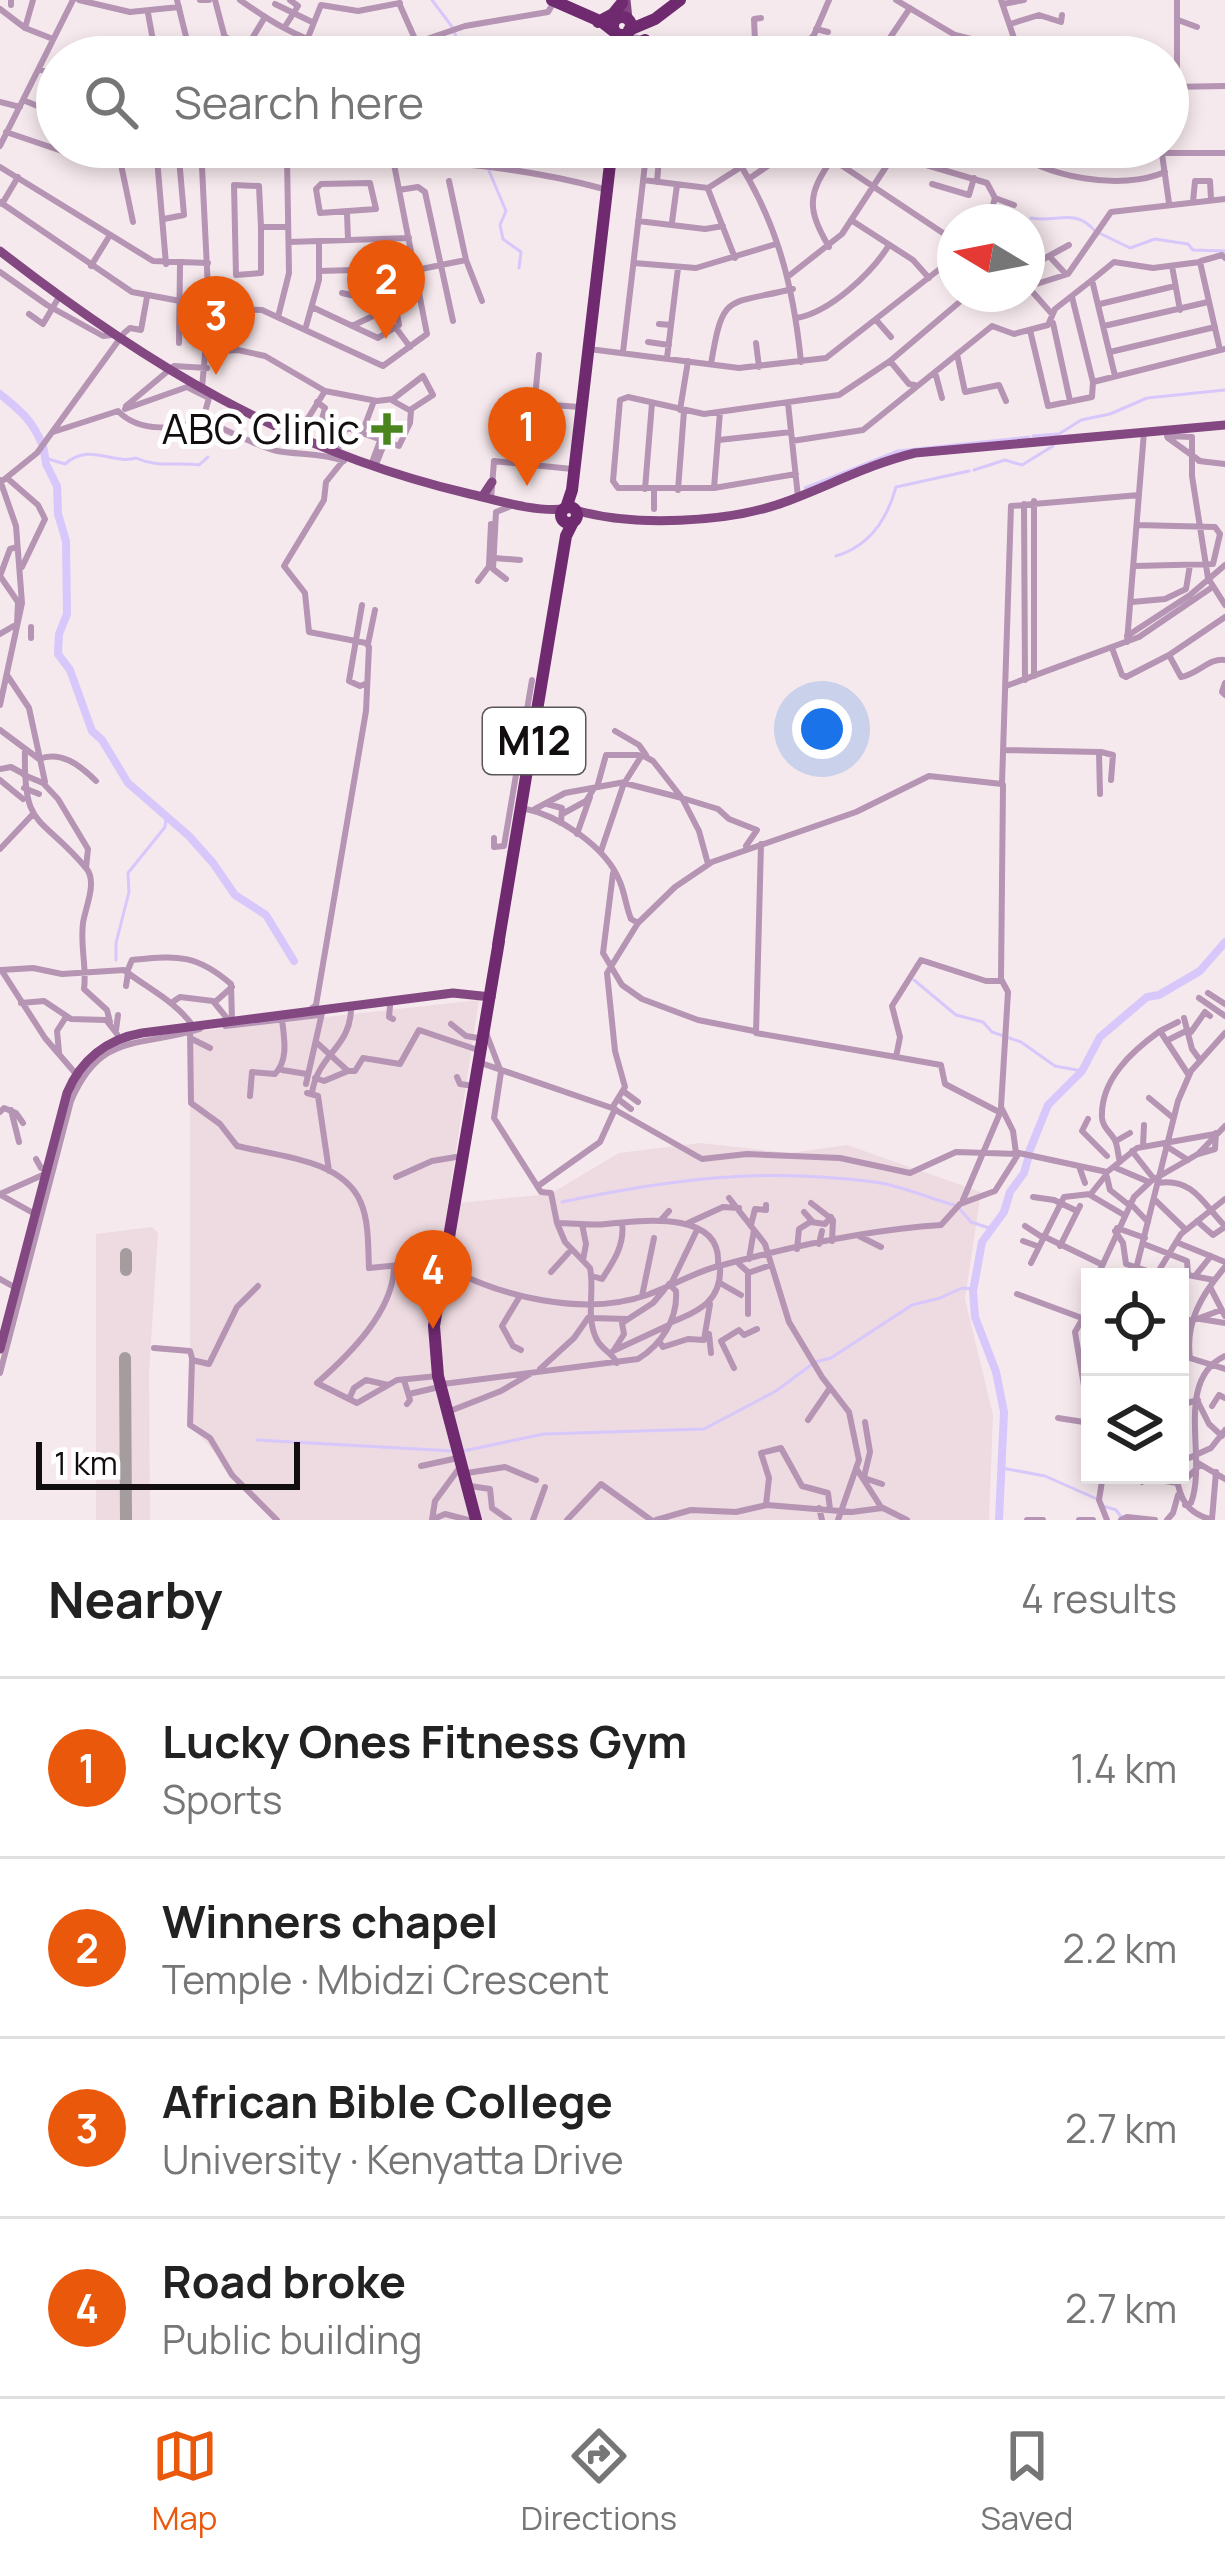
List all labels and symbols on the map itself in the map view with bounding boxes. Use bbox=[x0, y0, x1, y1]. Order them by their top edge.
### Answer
north arrow bbox=[937, 204, 1045, 312]
pin: 2 bbox=[347, 240, 425, 339]
pin: 3 bbox=[177, 276, 255, 375]
pin: 1 bbox=[488, 387, 566, 486]
place label: ABC Clinic bbox=[162, 399, 360, 457]
marker: ABC Clinic bbox=[371, 413, 403, 445]
your location bbox=[792, 699, 852, 759]
road number: M12 bbox=[483, 708, 585, 774]
pin: 4 bbox=[394, 1230, 472, 1329]
scale bar bbox=[36, 1436, 300, 1489]

